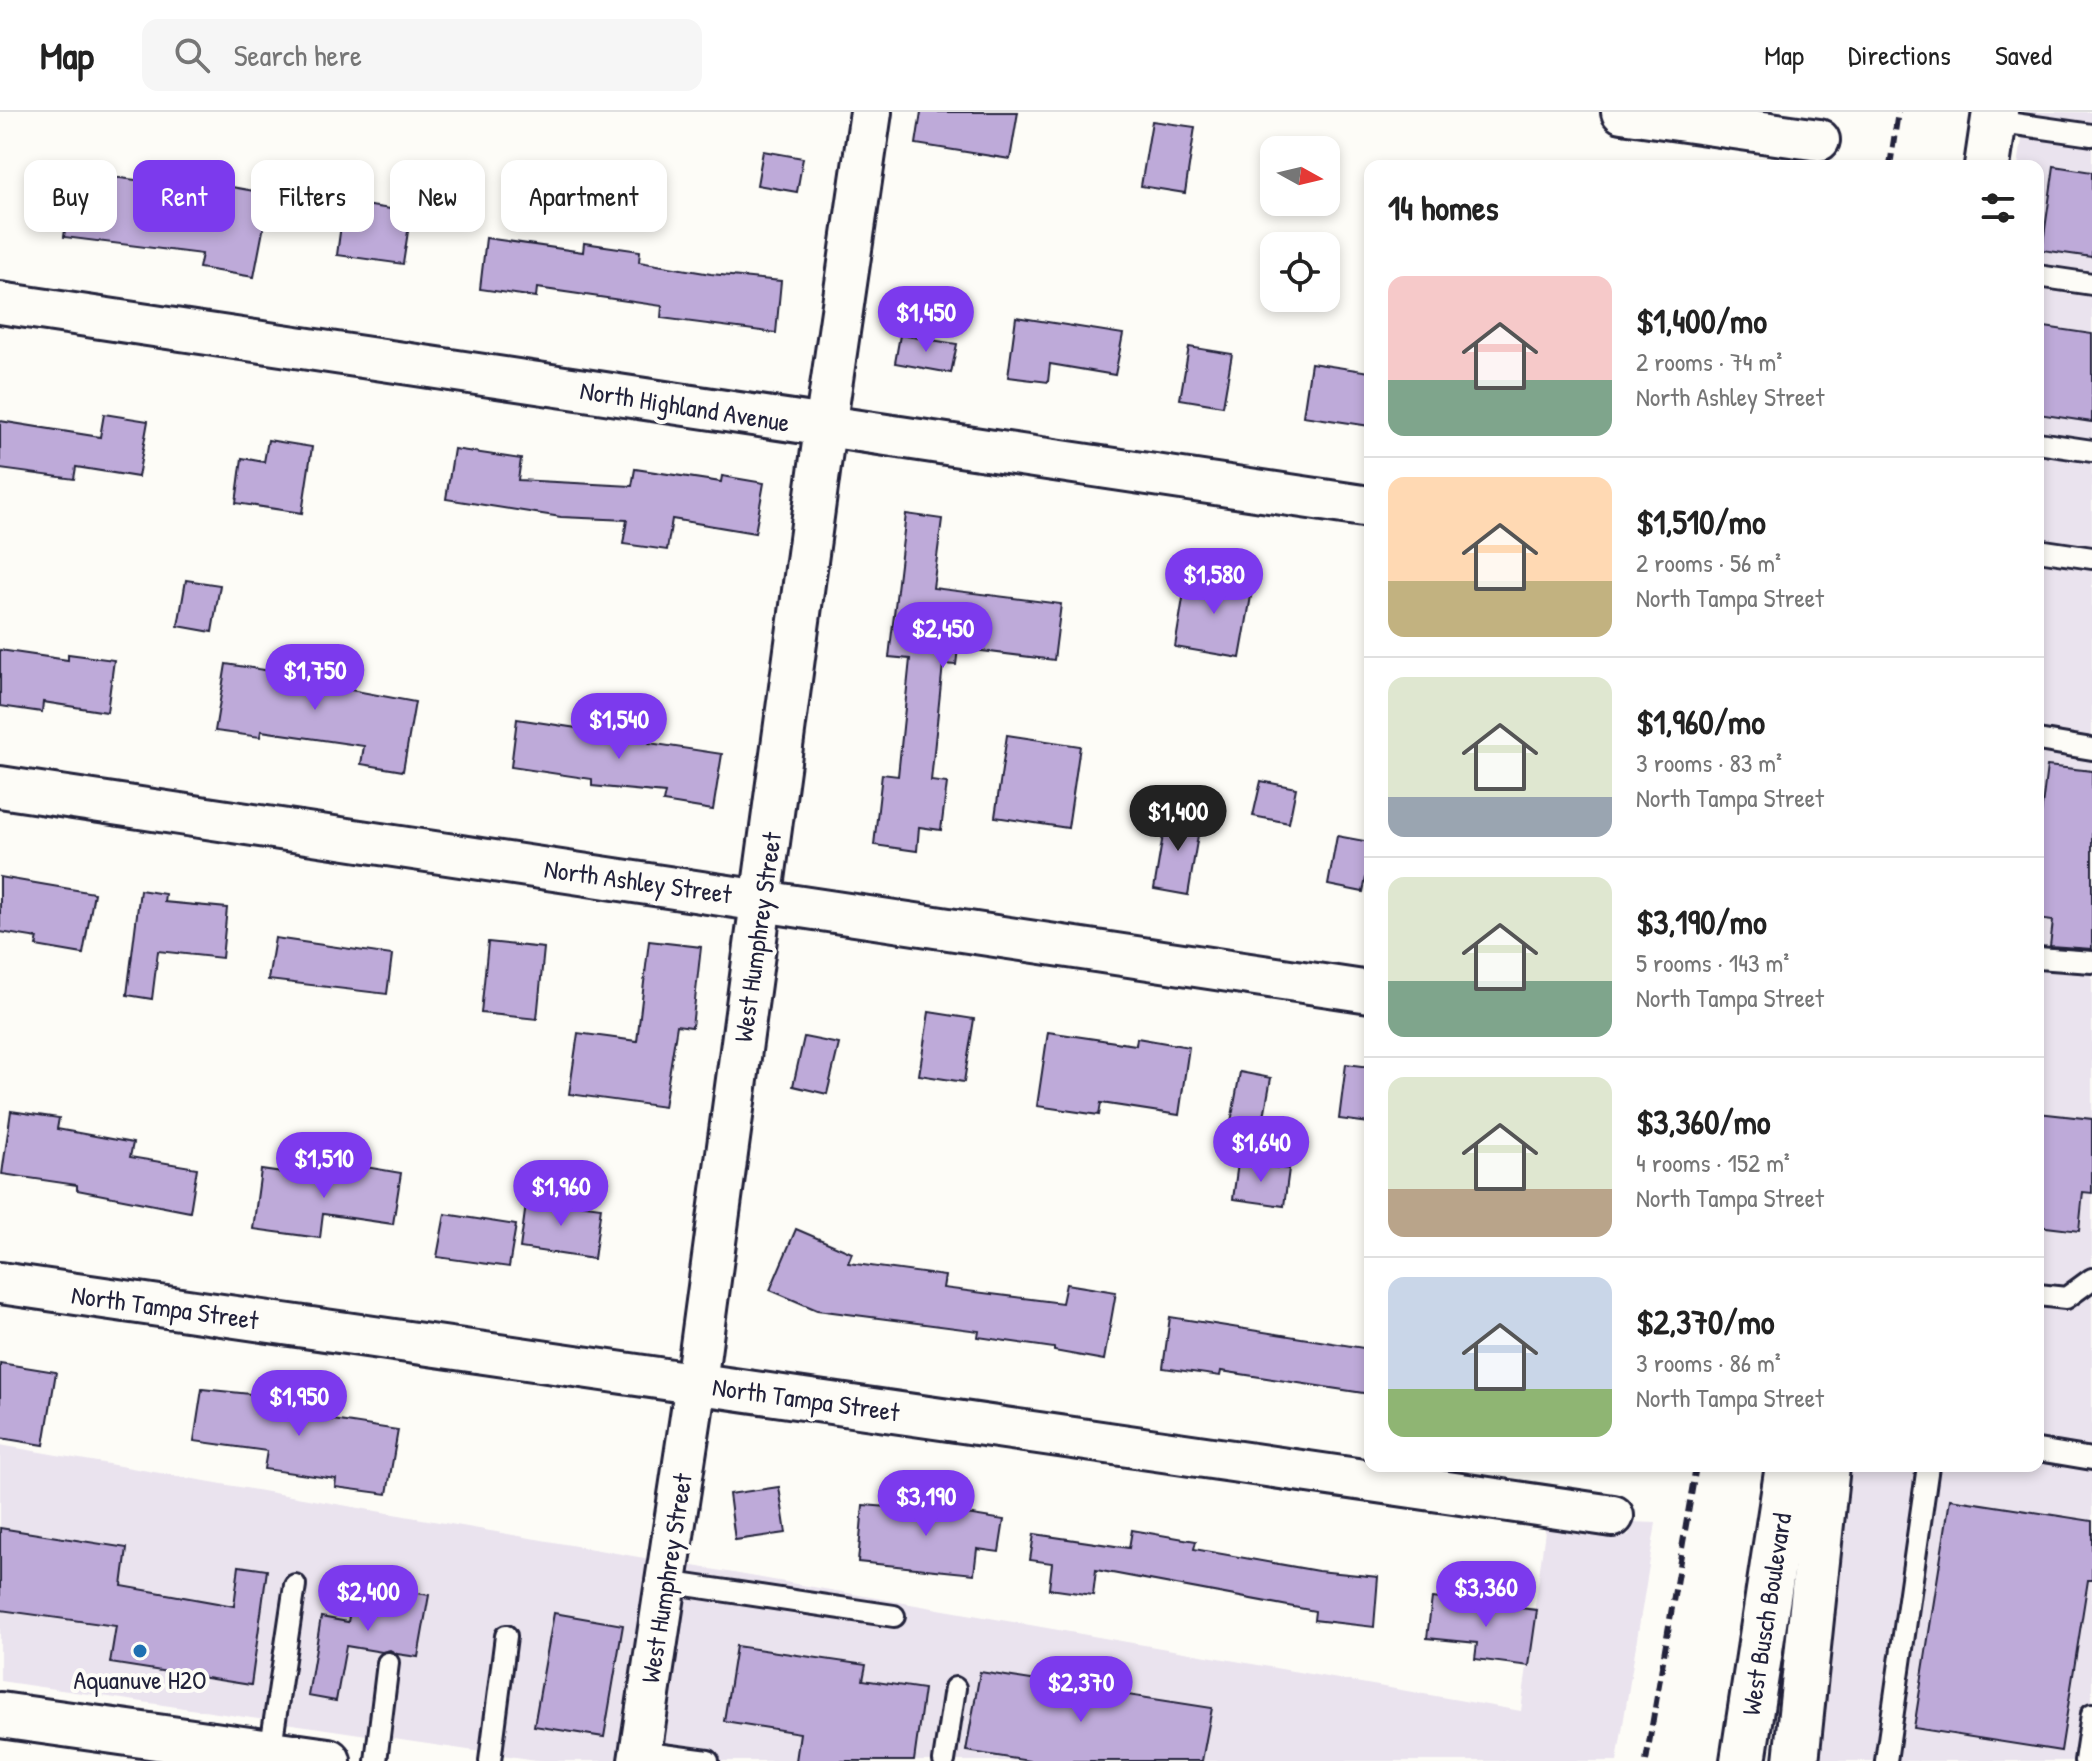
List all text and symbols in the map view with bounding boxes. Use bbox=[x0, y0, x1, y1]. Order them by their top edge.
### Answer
search box bbox=[142, 19, 702, 91]
text: Map bbox=[40, 29, 94, 81]
icon: search bbox=[170, 33, 214, 77]
text: Search here bbox=[234, 35, 362, 75]
text: Map bbox=[1764, 36, 1804, 74]
text: Directions bbox=[1848, 36, 1951, 74]
text: Saved bbox=[1995, 36, 2052, 74]
north arrow bbox=[1260, 136, 1340, 216]
map controls bbox=[1260, 136, 1340, 312]
chip: Buy bbox=[24, 160, 117, 232]
chip: Rent bbox=[133, 160, 235, 232]
chip: Filters bbox=[251, 160, 374, 232]
chip: New bbox=[390, 160, 485, 232]
chip: Apartment bbox=[501, 160, 667, 232]
text: 14 homes bbox=[1388, 185, 1499, 231]
icon: filters bbox=[1976, 186, 2020, 230]
button: locate bbox=[1260, 232, 1340, 312]
pin: $1,450 bbox=[861, 286, 991, 354]
text: $1,450 bbox=[896, 294, 956, 329]
text: $1,400/mo bbox=[1636, 298, 1767, 344]
icon: home bbox=[1452, 308, 1548, 404]
text: 2 rooms · 74 m² bbox=[1636, 344, 1782, 379]
street label: North Highland Avenue bbox=[578, 372, 792, 440]
text: North Ashley Street bbox=[1636, 379, 1825, 414]
text: $1,510/mo bbox=[1636, 499, 1766, 545]
icon: home bbox=[1452, 509, 1548, 605]
text: 2 rooms · 56 m² bbox=[1636, 545, 1781, 580]
pin: $1,580 bbox=[1149, 548, 1279, 616]
text: $1,580 bbox=[1183, 556, 1245, 591]
text: North Tampa Street bbox=[1636, 580, 1824, 615]
pin: $2,450 bbox=[878, 602, 1008, 670]
text: $2,450 bbox=[912, 610, 975, 645]
pin: $1,750 bbox=[250, 644, 380, 712]
text: $1,750 bbox=[283, 652, 347, 687]
pin: $1,540 bbox=[554, 693, 684, 761]
text: $1,960/mo bbox=[1636, 699, 1765, 745]
text: $1,540 bbox=[589, 701, 649, 736]
icon: home bbox=[1452, 709, 1548, 805]
text: 3 rooms · 83 m² bbox=[1636, 745, 1782, 780]
text: North Tampa Street bbox=[1636, 780, 1824, 815]
pin: $1,400 bbox=[1113, 785, 1243, 853]
text: $1,400 bbox=[1148, 793, 1208, 828]
street label: West Humphrey Street bbox=[725, 829, 789, 1044]
street label: North Ashley Street bbox=[542, 851, 735, 912]
text: $3,190/mo bbox=[1636, 899, 1767, 945]
icon: home bbox=[1452, 909, 1548, 1005]
text: 5 rooms · 143 m² bbox=[1636, 945, 1789, 980]
text: North Tampa Street bbox=[1636, 980, 1824, 1015]
text: $3,360/mo bbox=[1636, 1099, 1771, 1145]
icon: home bbox=[1452, 1109, 1548, 1205]
pin: $1,640 bbox=[1196, 1116, 1326, 1184]
text: $1,640 bbox=[1231, 1124, 1291, 1159]
pin: $1,510 bbox=[259, 1132, 389, 1200]
text: $1,510 bbox=[294, 1140, 354, 1175]
text: 4 rooms · 152 m² bbox=[1636, 1145, 1790, 1180]
pin: $1,960 bbox=[496, 1160, 626, 1228]
text: $1,960 bbox=[531, 1168, 591, 1203]
text: North Tampa Street bbox=[1636, 1180, 1824, 1215]
street label: North Tampa Street bbox=[69, 1277, 262, 1338]
text: $2,370/mo bbox=[1636, 1299, 1775, 1345]
icon: home bbox=[1452, 1309, 1548, 1405]
text: 3 rooms · 86 m² bbox=[1636, 1345, 1781, 1380]
street label: North Tampa Street bbox=[710, 1369, 903, 1430]
pin: $1,950 bbox=[234, 1370, 364, 1438]
text: $1,950 bbox=[269, 1378, 329, 1413]
text: North Tampa Street bbox=[1636, 1380, 1824, 1415]
street label: West Humphrey Street bbox=[632, 1470, 700, 1685]
pin: $3,190 bbox=[861, 1470, 991, 1538]
text: $3,190 bbox=[896, 1478, 956, 1513]
street label: West Busch Boulevard bbox=[1733, 1511, 1799, 1717]
pin: $3,360 bbox=[1421, 1561, 1551, 1629]
pin: $2,400 bbox=[303, 1565, 433, 1633]
text: $3,360 bbox=[1454, 1569, 1518, 1604]
text: $2,400 bbox=[336, 1573, 400, 1608]
marker: Aquanuve H2O bbox=[131, 1642, 149, 1660]
pin: $2,370 bbox=[1016, 1656, 1146, 1724]
place label: Aquanuve H2O bbox=[74, 1662, 207, 1697]
text: $2,370 bbox=[1048, 1664, 1114, 1699]

